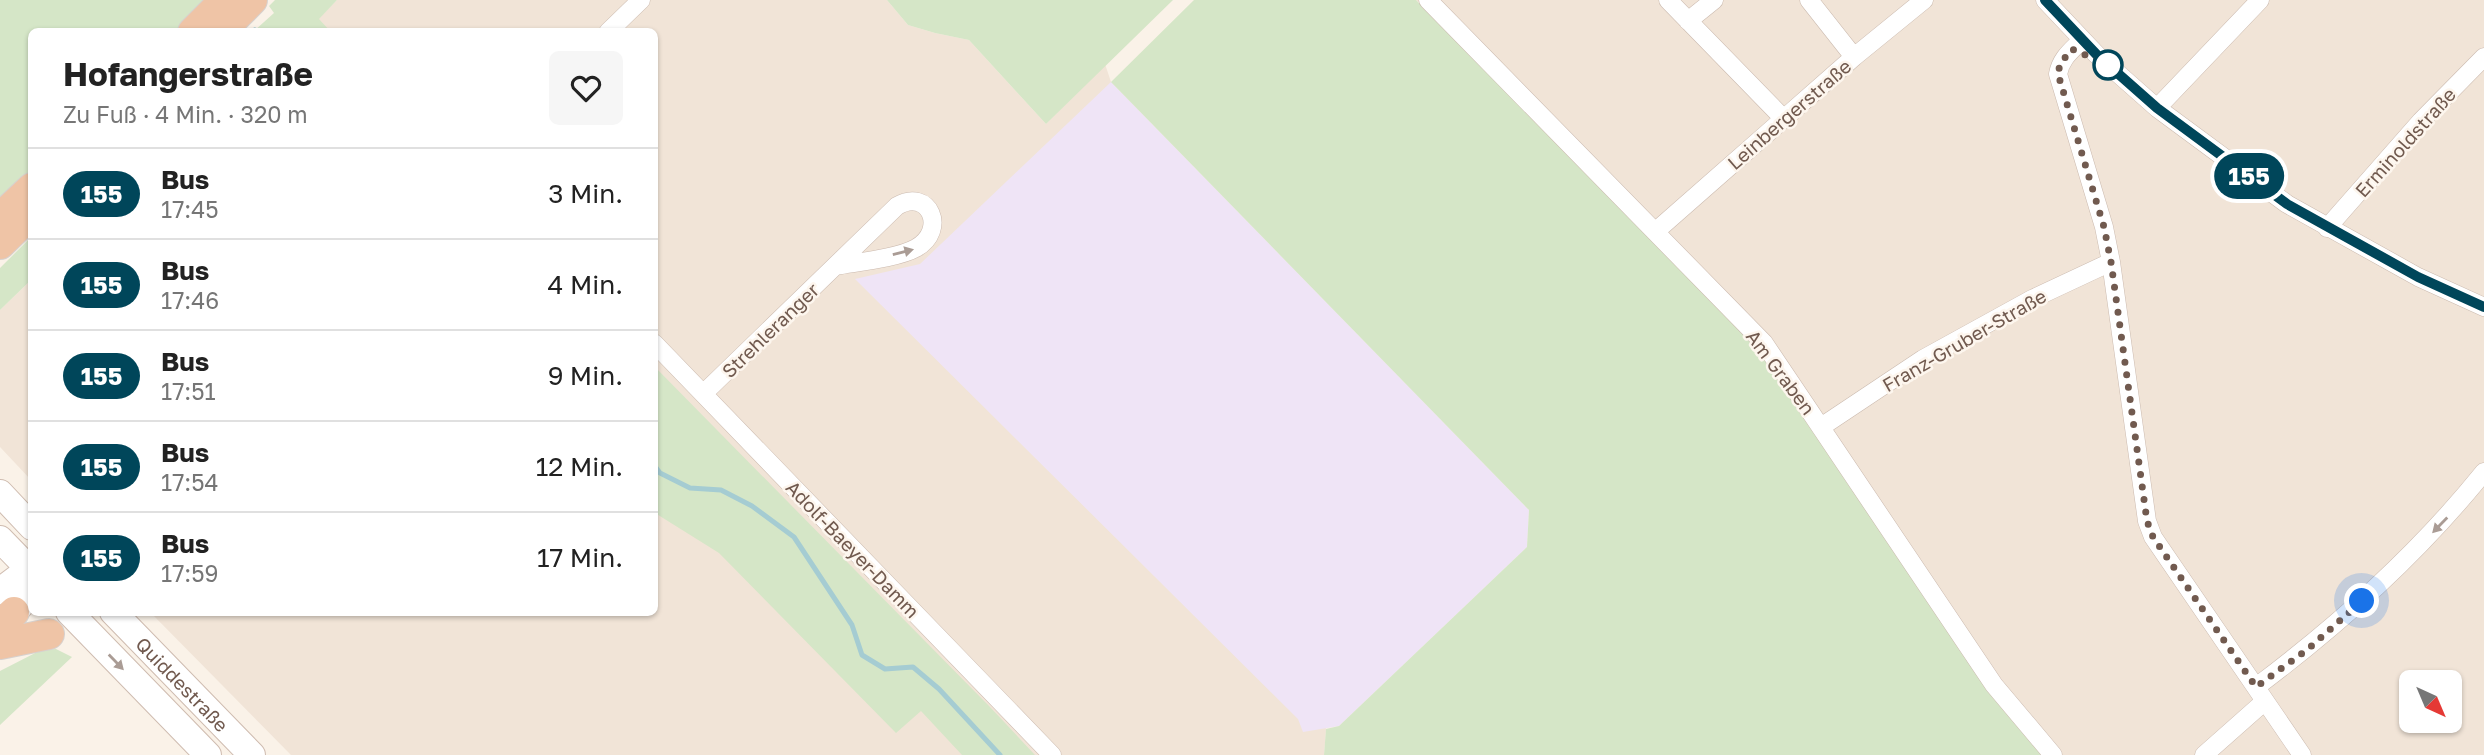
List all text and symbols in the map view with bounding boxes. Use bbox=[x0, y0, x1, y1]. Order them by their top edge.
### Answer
unlabelled marker bbox=[2093, 50, 2123, 80]
button: heart bbox=[549, 51, 623, 125]
text: Hofangerstraße bbox=[63, 54, 313, 93]
street label: Leinbergerstraße bbox=[1723, 54, 1855, 174]
street label: Erminoldstraße bbox=[2350, 83, 2460, 201]
text: Zu Fuß · 4 Min. · 320 m bbox=[63, 100, 308, 128]
line badge: 155 bbox=[2209, 153, 2289, 199]
text: 155 bbox=[2228, 161, 2270, 190]
text: Bus bbox=[161, 164, 209, 195]
text: 3 Min. bbox=[548, 178, 623, 209]
text: 155 bbox=[81, 179, 122, 208]
text: 17:45 bbox=[161, 195, 219, 223]
one-way arrow bbox=[892, 246, 914, 257]
text: Bus bbox=[161, 255, 209, 286]
text: 4 Min. bbox=[548, 269, 623, 300]
text: 155 bbox=[81, 270, 122, 299]
street label: Strehleranger bbox=[717, 278, 824, 382]
street label: Franz-Gruber-Straße bbox=[1878, 284, 2050, 396]
text: 17:46 bbox=[161, 286, 219, 314]
street label: Am Graben bbox=[1742, 325, 1820, 419]
text: Bus bbox=[161, 346, 209, 377]
text: 9 Min. bbox=[548, 360, 623, 391]
text: 155 bbox=[81, 361, 122, 390]
text: 17:51 bbox=[161, 377, 216, 405]
text: Bus bbox=[161, 437, 209, 468]
text: 12 Min. bbox=[536, 451, 623, 482]
text: 155 bbox=[81, 452, 122, 481]
text: 17:54 bbox=[161, 468, 219, 496]
street label: Adolf-Baeyer-Damm bbox=[782, 476, 924, 622]
one-way arrow bbox=[2431, 516, 2448, 533]
text: Bus bbox=[161, 528, 209, 559]
text: 17 Min. bbox=[537, 542, 623, 573]
text: 155 bbox=[81, 543, 122, 572]
text: 17:59 bbox=[161, 559, 219, 587]
your location bbox=[2344, 583, 2379, 618]
street label: Quiddestraße bbox=[132, 632, 234, 736]
one-way arrow bbox=[108, 653, 125, 670]
north arrow bbox=[2399, 670, 2462, 733]
map controls bbox=[2399, 670, 2462, 733]

